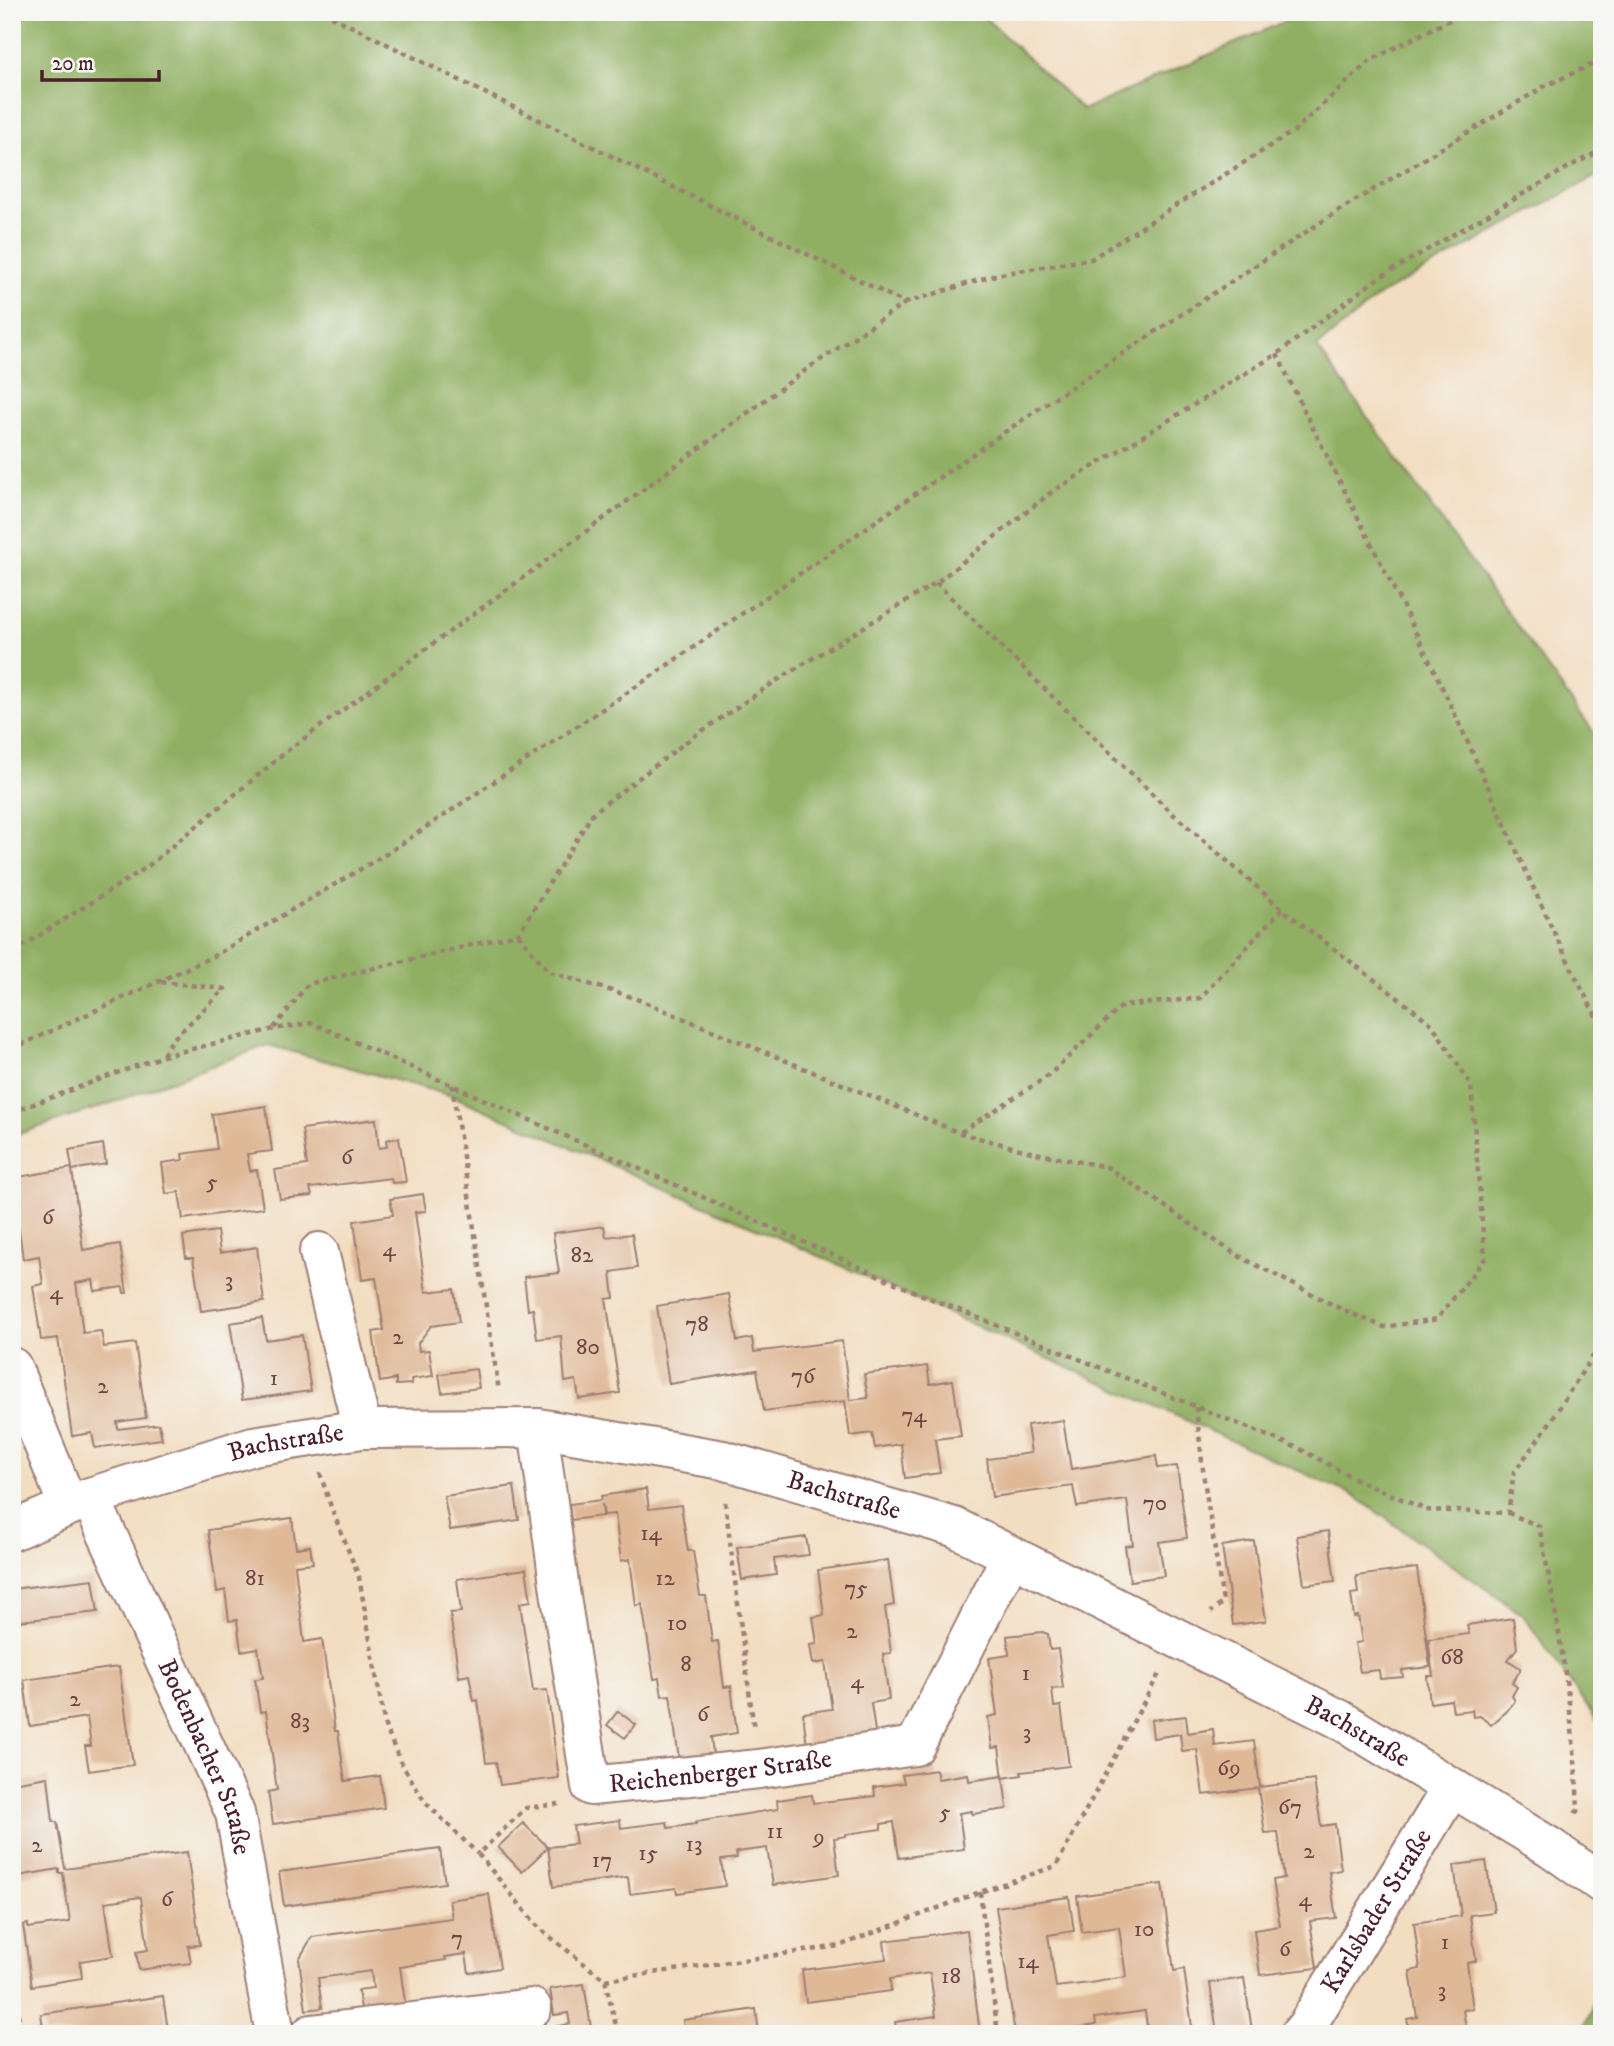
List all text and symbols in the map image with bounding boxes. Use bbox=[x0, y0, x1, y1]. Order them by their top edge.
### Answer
scale bar bbox=[42, 38, 159, 82]
text: 20 m bbox=[52, 51, 94, 77]
house number: 6 bbox=[341, 1143, 354, 1172]
house number: 5 bbox=[206, 1168, 218, 1197]
house number: 6 bbox=[42, 1203, 55, 1232]
house number: 4 bbox=[382, 1235, 396, 1264]
house number: 82 bbox=[571, 1241, 594, 1270]
house number: 3 bbox=[225, 1266, 233, 1295]
house number: 4 bbox=[49, 1278, 63, 1307]
house number: 78 bbox=[685, 1310, 709, 1339]
house number: 2 bbox=[392, 1323, 404, 1352]
house number: 80 bbox=[576, 1333, 600, 1362]
house number: 76 bbox=[791, 1362, 816, 1391]
house number: 1 bbox=[270, 1364, 278, 1393]
house number: 2 bbox=[97, 1372, 109, 1401]
house number: 74 bbox=[902, 1401, 927, 1430]
street label: Bachstraße bbox=[224, 1416, 346, 1469]
street label: Bachstraße bbox=[783, 1463, 905, 1527]
house number: 70 bbox=[1143, 1489, 1167, 1518]
house number: 14 bbox=[640, 1519, 663, 1548]
house number: 81 bbox=[245, 1564, 265, 1593]
house number: 12 bbox=[655, 1564, 676, 1593]
house number: 75 bbox=[844, 1574, 868, 1603]
house number: 10 bbox=[667, 1609, 687, 1638]
house number: 2 bbox=[846, 1617, 858, 1646]
house number: 68 bbox=[1440, 1643, 1464, 1672]
house number: 8 bbox=[680, 1650, 692, 1679]
street label: Bodenbacher Straße bbox=[150, 1654, 259, 1857]
house number: 1 bbox=[1022, 1659, 1030, 1688]
house number: 4 bbox=[850, 1667, 864, 1696]
house number: 2 bbox=[69, 1685, 81, 1714]
street label: Bachstraße bbox=[1299, 1688, 1416, 1775]
house number: 6 bbox=[697, 1700, 710, 1729]
house number: 83 bbox=[290, 1707, 310, 1736]
house number: 3 bbox=[1023, 1718, 1031, 1747]
street label: Reichenberger Straße bbox=[607, 1742, 834, 1801]
house number: 69 bbox=[1217, 1754, 1241, 1783]
house number: 67 bbox=[1278, 1793, 1302, 1822]
house number: 5 bbox=[939, 1798, 951, 1827]
house number: 11 bbox=[767, 1817, 783, 1846]
house number: 9 bbox=[812, 1823, 825, 1852]
street label: Karlsbader Straße bbox=[1314, 1823, 1439, 1999]
house number: 13 bbox=[685, 1830, 703, 1859]
house number: 2 bbox=[31, 1831, 43, 1860]
house number: 2 bbox=[1303, 1837, 1315, 1866]
house number: 15 bbox=[638, 1839, 658, 1868]
house number: 17 bbox=[592, 1846, 612, 1875]
house number: 6 bbox=[161, 1885, 174, 1914]
house number: 4 bbox=[1298, 1885, 1312, 1914]
house number: 10 bbox=[1134, 1915, 1154, 1944]
house number: 7 bbox=[451, 1924, 463, 1953]
house number: 1 bbox=[1441, 1928, 1449, 1957]
house number: 6 bbox=[1279, 1935, 1292, 1964]
house number: 14 bbox=[1017, 1947, 1040, 1976]
house number: 18 bbox=[941, 1962, 961, 1991]
house number: 3 bbox=[1438, 1976, 1446, 2005]

